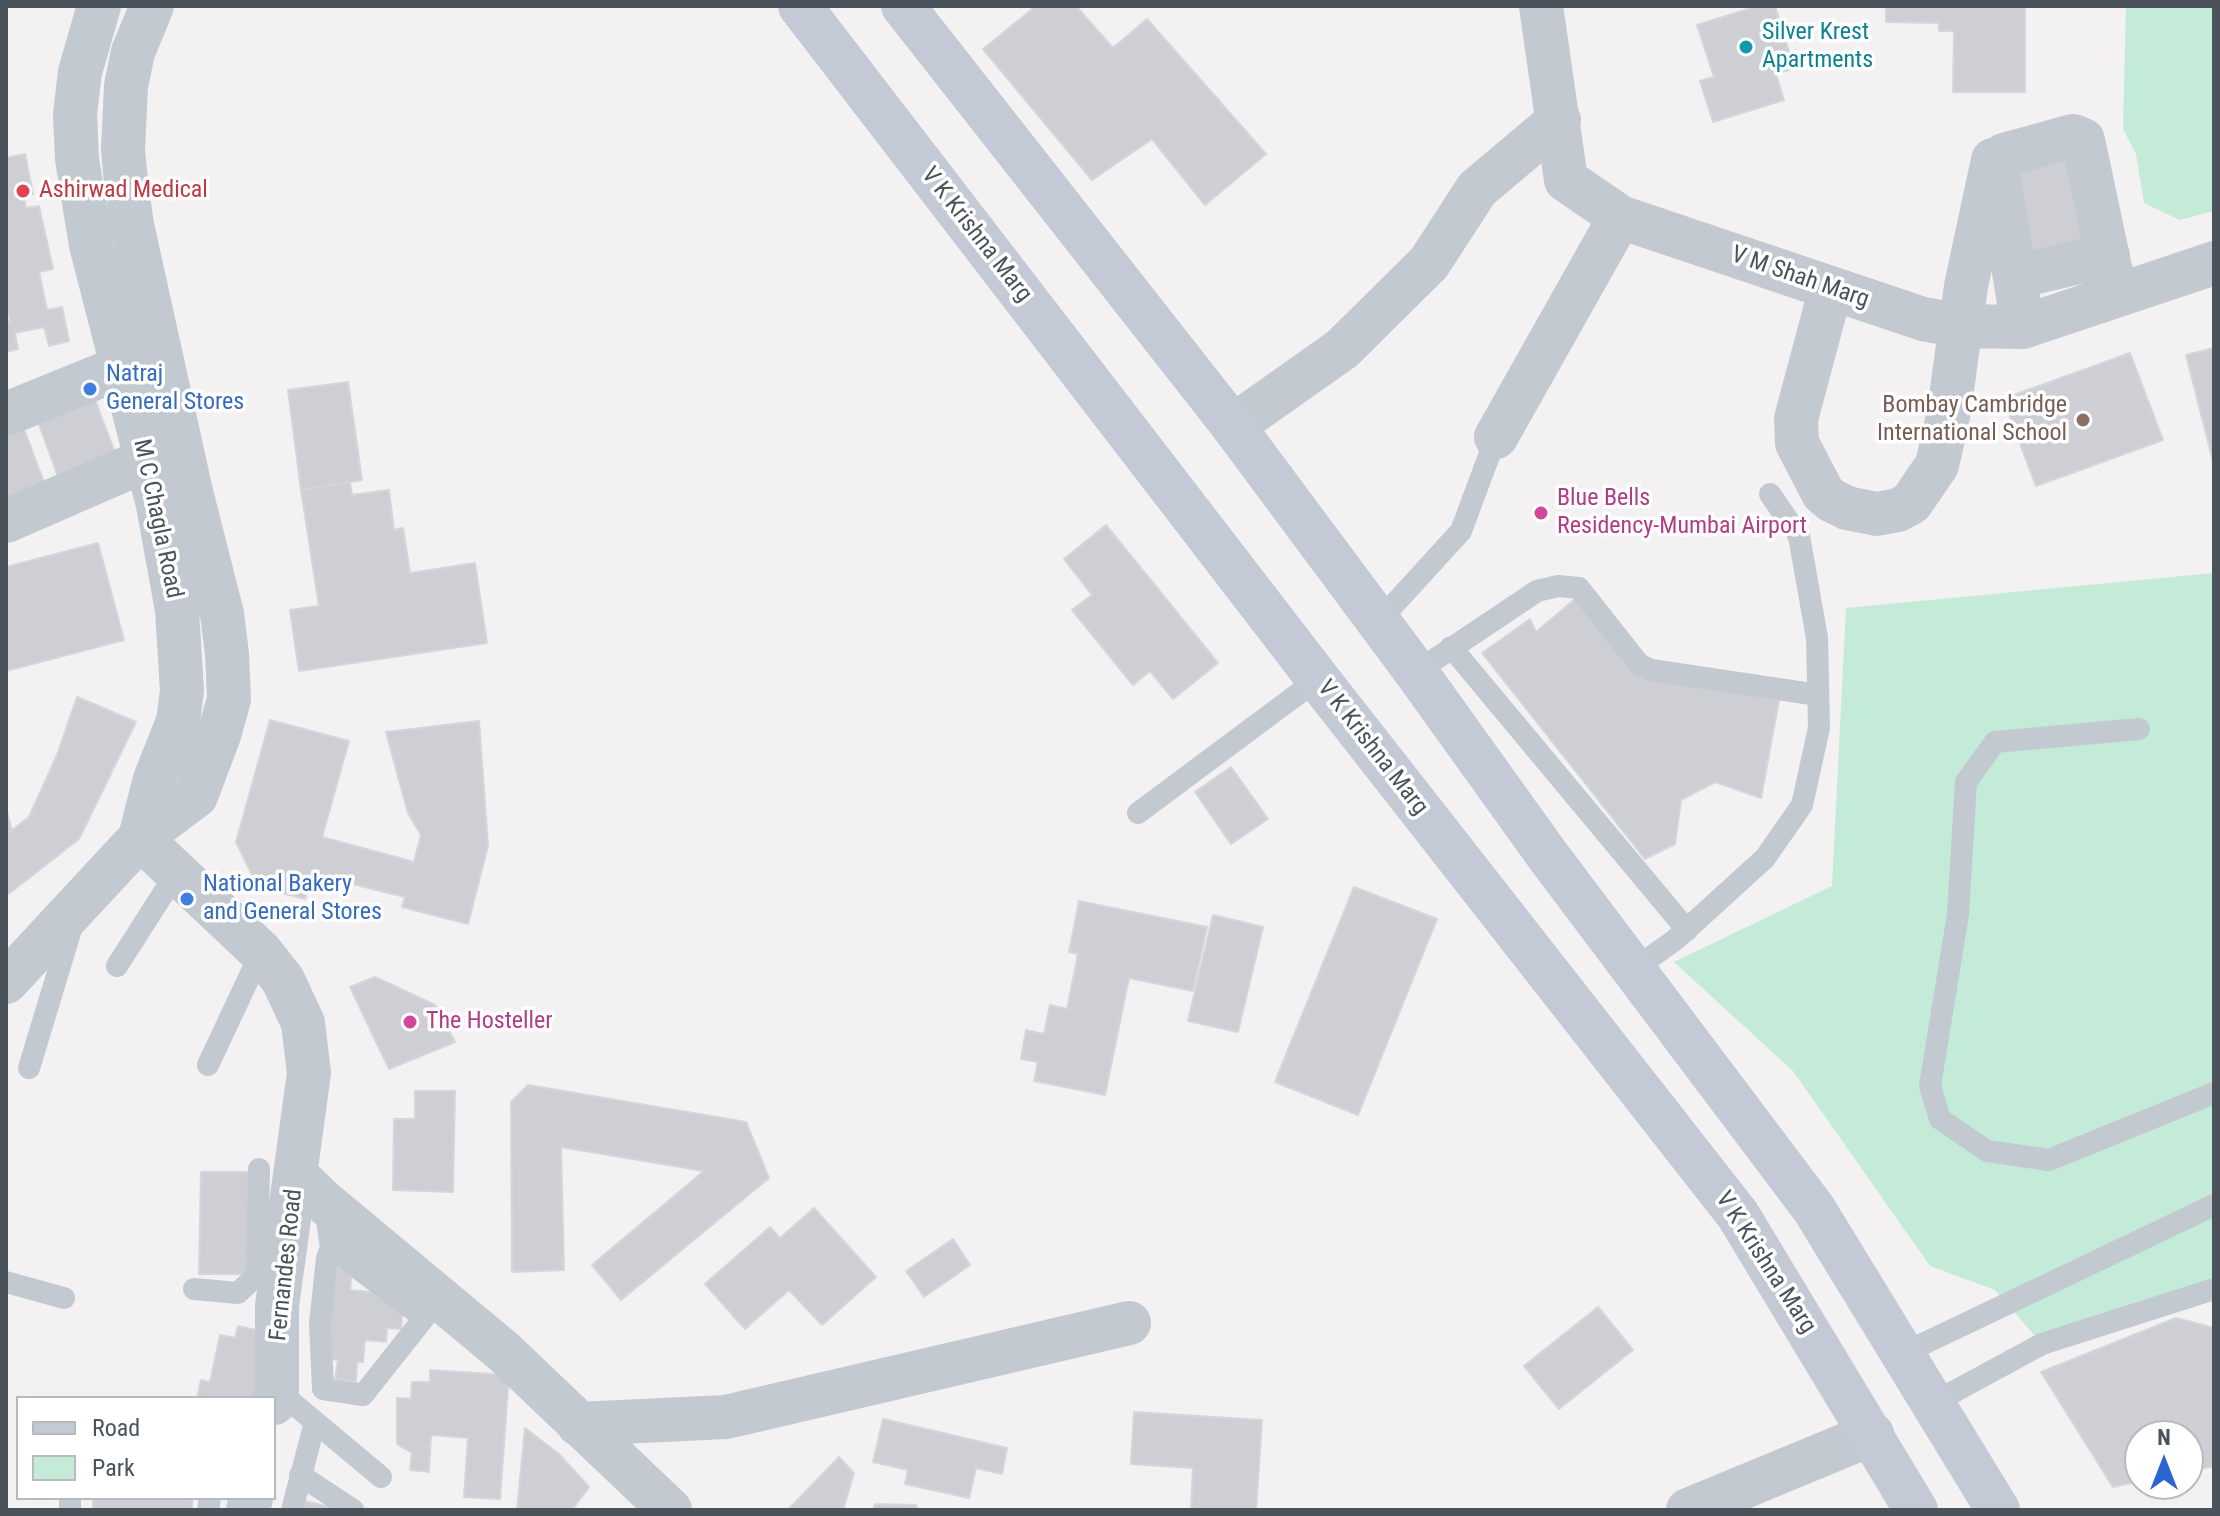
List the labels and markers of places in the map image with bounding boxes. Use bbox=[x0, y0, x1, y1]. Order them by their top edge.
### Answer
place label: Silver Krest Apartments bbox=[1762, 19, 1873, 75]
marker: Silver Krest Apartments bbox=[1737, 38, 1755, 56]
place label: Ashirwad Medical bbox=[39, 177, 208, 205]
marker: Ashirwad Medical bbox=[14, 182, 32, 200]
place label: Natraj General Stores bbox=[106, 361, 244, 417]
marker: Natraj General Stores bbox=[81, 380, 99, 398]
place label: Bombay Cambridge International School bbox=[1877, 392, 2067, 448]
marker: Bombay Cambridge International School bbox=[2074, 411, 2092, 429]
place label: Blue Bells Residency-Mumbai Airport bbox=[1557, 485, 1807, 541]
marker: Blue Bells Residency-Mumbai Airport bbox=[1532, 504, 1550, 522]
place label: National Bakery and General Stores bbox=[203, 871, 382, 927]
marker: National Bakery and General Stores bbox=[178, 890, 196, 908]
place label: The Hosteller bbox=[426, 1008, 553, 1036]
marker: The Hosteller bbox=[401, 1013, 419, 1031]

